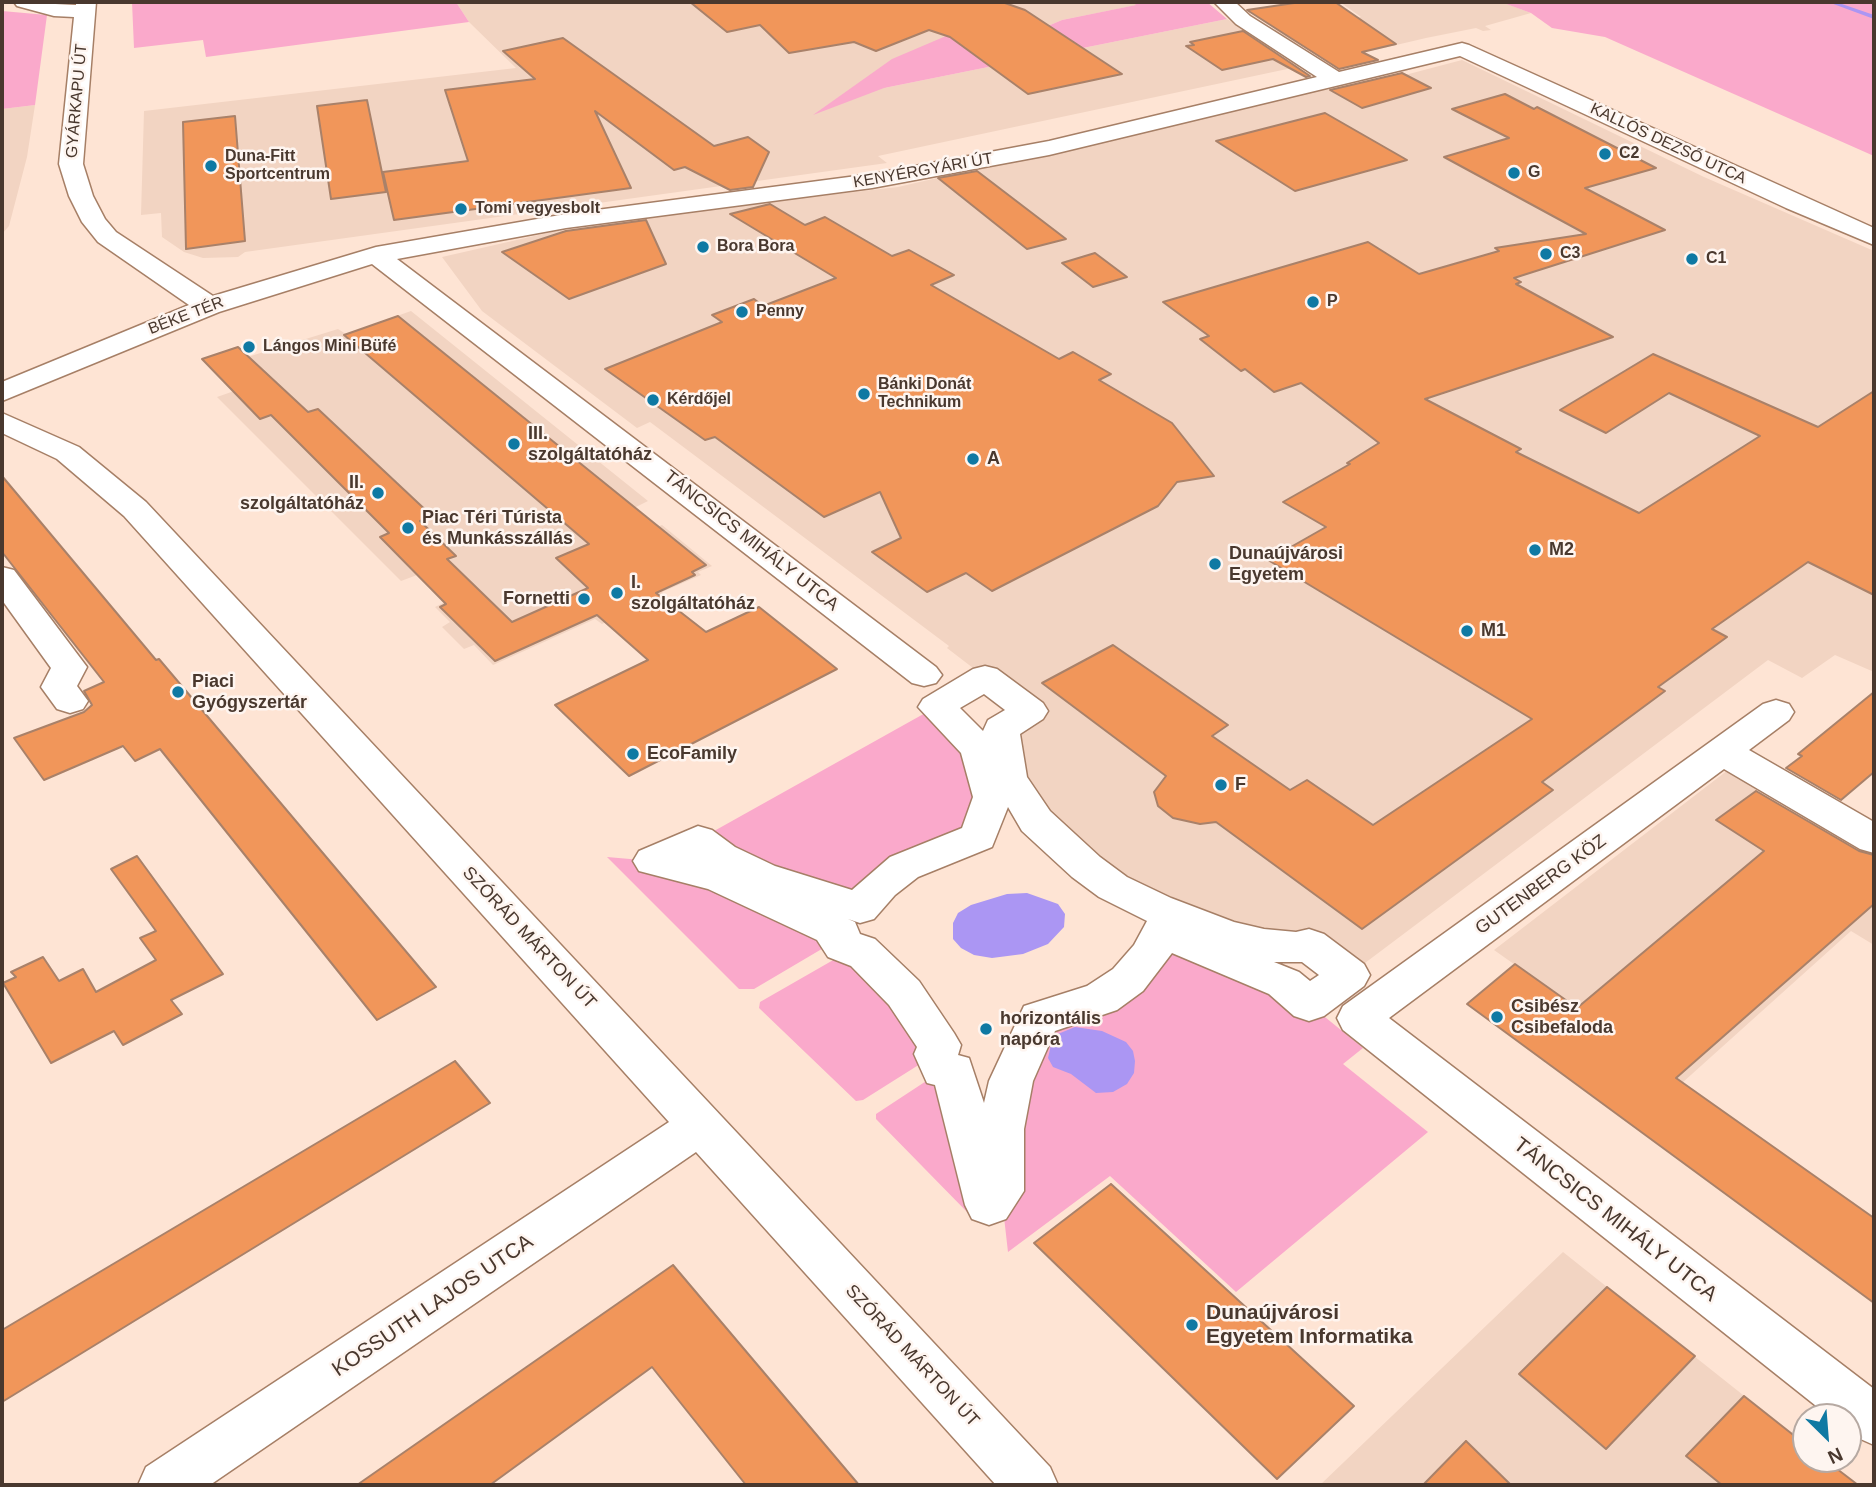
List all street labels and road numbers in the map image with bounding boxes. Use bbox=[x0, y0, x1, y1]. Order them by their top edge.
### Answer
street label: GYÁRKAPU ÚT bbox=[62, 43, 92, 159]
street label: KALLÓS DEZSŐ UTCA bbox=[1587, 99, 1749, 189]
street label: KENYÉRGYÁRI ÚT bbox=[852, 149, 994, 193]
street label: BÉKE TÉR bbox=[146, 293, 226, 339]
street label: TÁNCSICS MIHÁLY UTCA bbox=[659, 466, 843, 616]
street label: GUTENBERG KÖZ bbox=[1472, 830, 1610, 940]
street label: SZÓRÁD MÁRTON ÚT bbox=[458, 862, 600, 1014]
street label: TÁNCSICS MIHÁLY UTCA bbox=[1508, 1133, 1722, 1307]
street label: KOSSUTH LAJOS UTCA bbox=[328, 1229, 538, 1383]
street label: SZÓRÁD MÁRTON ÚT bbox=[841, 1280, 983, 1432]

